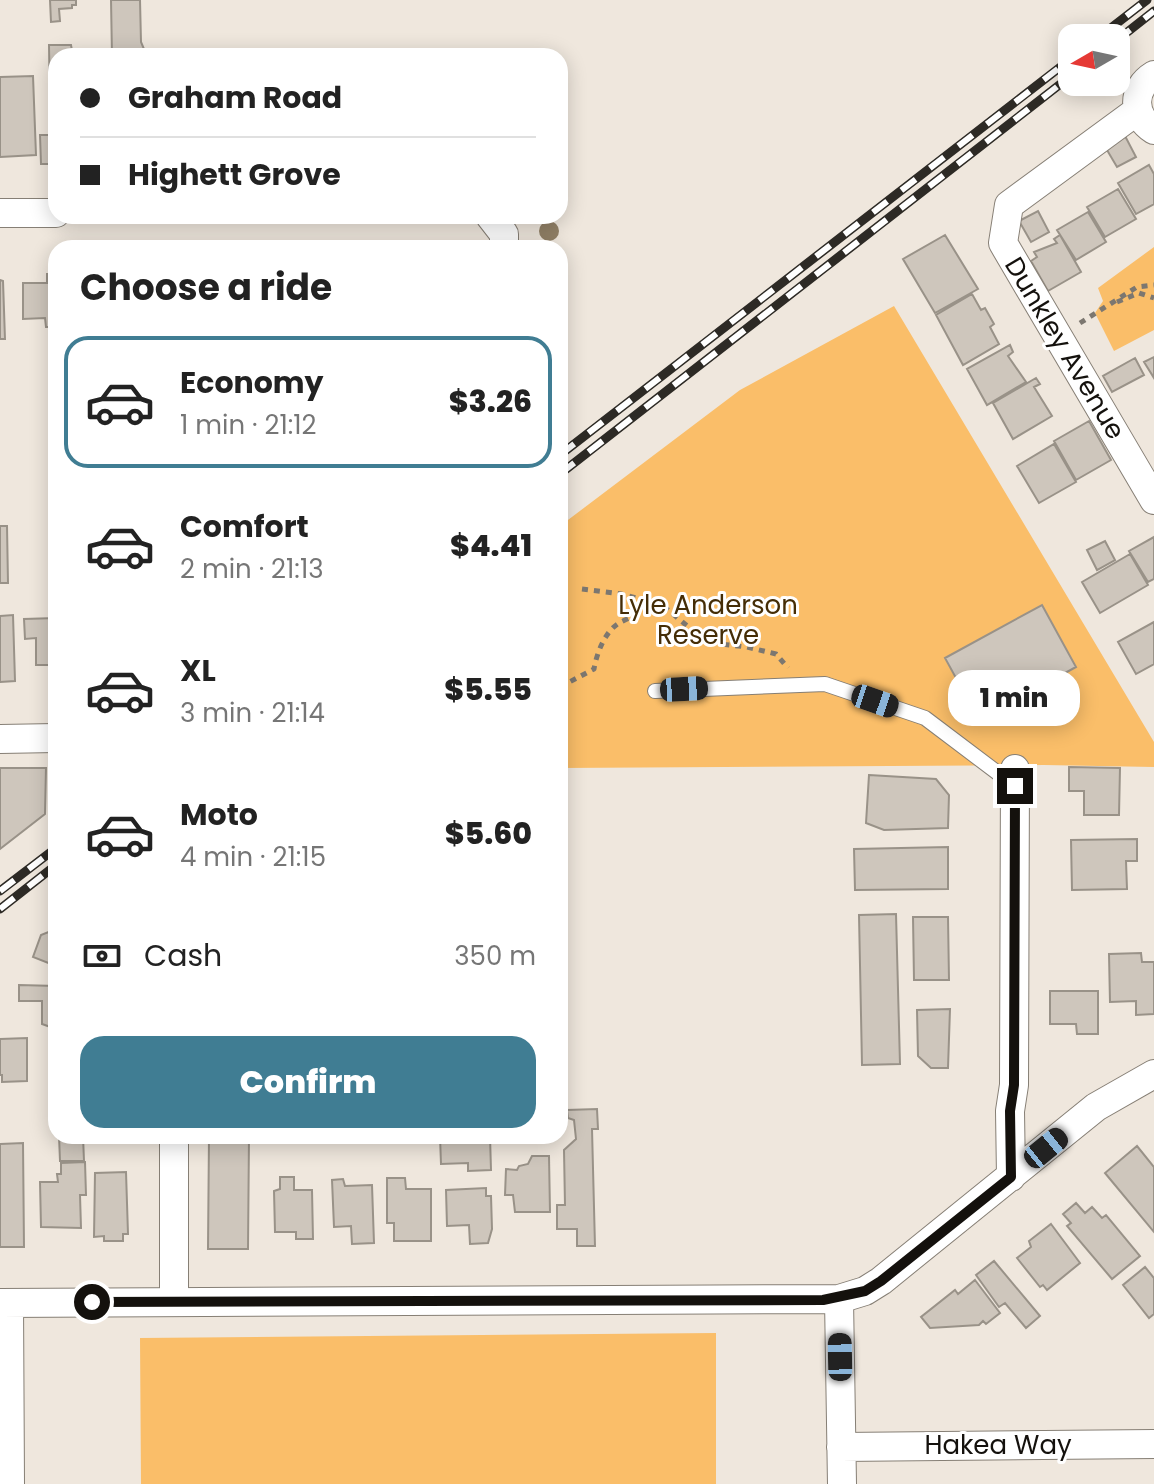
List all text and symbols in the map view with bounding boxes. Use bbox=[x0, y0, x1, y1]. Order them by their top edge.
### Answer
north arrow bbox=[1058, 24, 1130, 96]
map controls bbox=[1058, 24, 1130, 96]
text: Graham Road bbox=[128, 76, 342, 119]
text: Highett Grove bbox=[128, 153, 341, 196]
street label: Dunkley Avenue bbox=[996, 250, 1134, 446]
text: Choose a ride bbox=[80, 262, 332, 313]
text: Economy bbox=[180, 361, 324, 404]
icon: car bbox=[84, 366, 156, 438]
text: $3.26 bbox=[449, 380, 532, 423]
text: 1 min · 21:12 bbox=[180, 407, 317, 443]
text: Comfort bbox=[180, 505, 309, 548]
icon: car bbox=[84, 510, 156, 582]
text: $4.41 bbox=[450, 524, 532, 567]
text: 2 min · 21:13 bbox=[180, 551, 324, 587]
park label: Lyle Anderson Reserve bbox=[618, 587, 798, 653]
text: XL bbox=[180, 649, 216, 692]
icon: car bbox=[84, 654, 156, 726]
text: $5.55 bbox=[444, 668, 532, 711]
callout: 1 min bbox=[949, 670, 1081, 726]
car bbox=[659, 676, 709, 702]
text: 1 min bbox=[980, 680, 1048, 716]
car bbox=[848, 682, 902, 720]
text: 3 min · 21:14 bbox=[180, 695, 325, 731]
route end bbox=[997, 768, 1033, 804]
text: Moto bbox=[180, 793, 258, 836]
icon: car bbox=[84, 798, 156, 870]
text: $5.60 bbox=[445, 812, 532, 855]
text: 4 min · 21:15 bbox=[180, 839, 326, 875]
icon: cash bbox=[80, 934, 124, 978]
text: Cash bbox=[144, 934, 222, 977]
text: 350 m bbox=[454, 938, 536, 974]
button: Confirm bbox=[80, 1036, 536, 1128]
car bbox=[1020, 1124, 1072, 1172]
route start bbox=[74, 1284, 110, 1320]
car bbox=[828, 1333, 852, 1381]
street label: Hakea Way bbox=[924, 1427, 1072, 1463]

